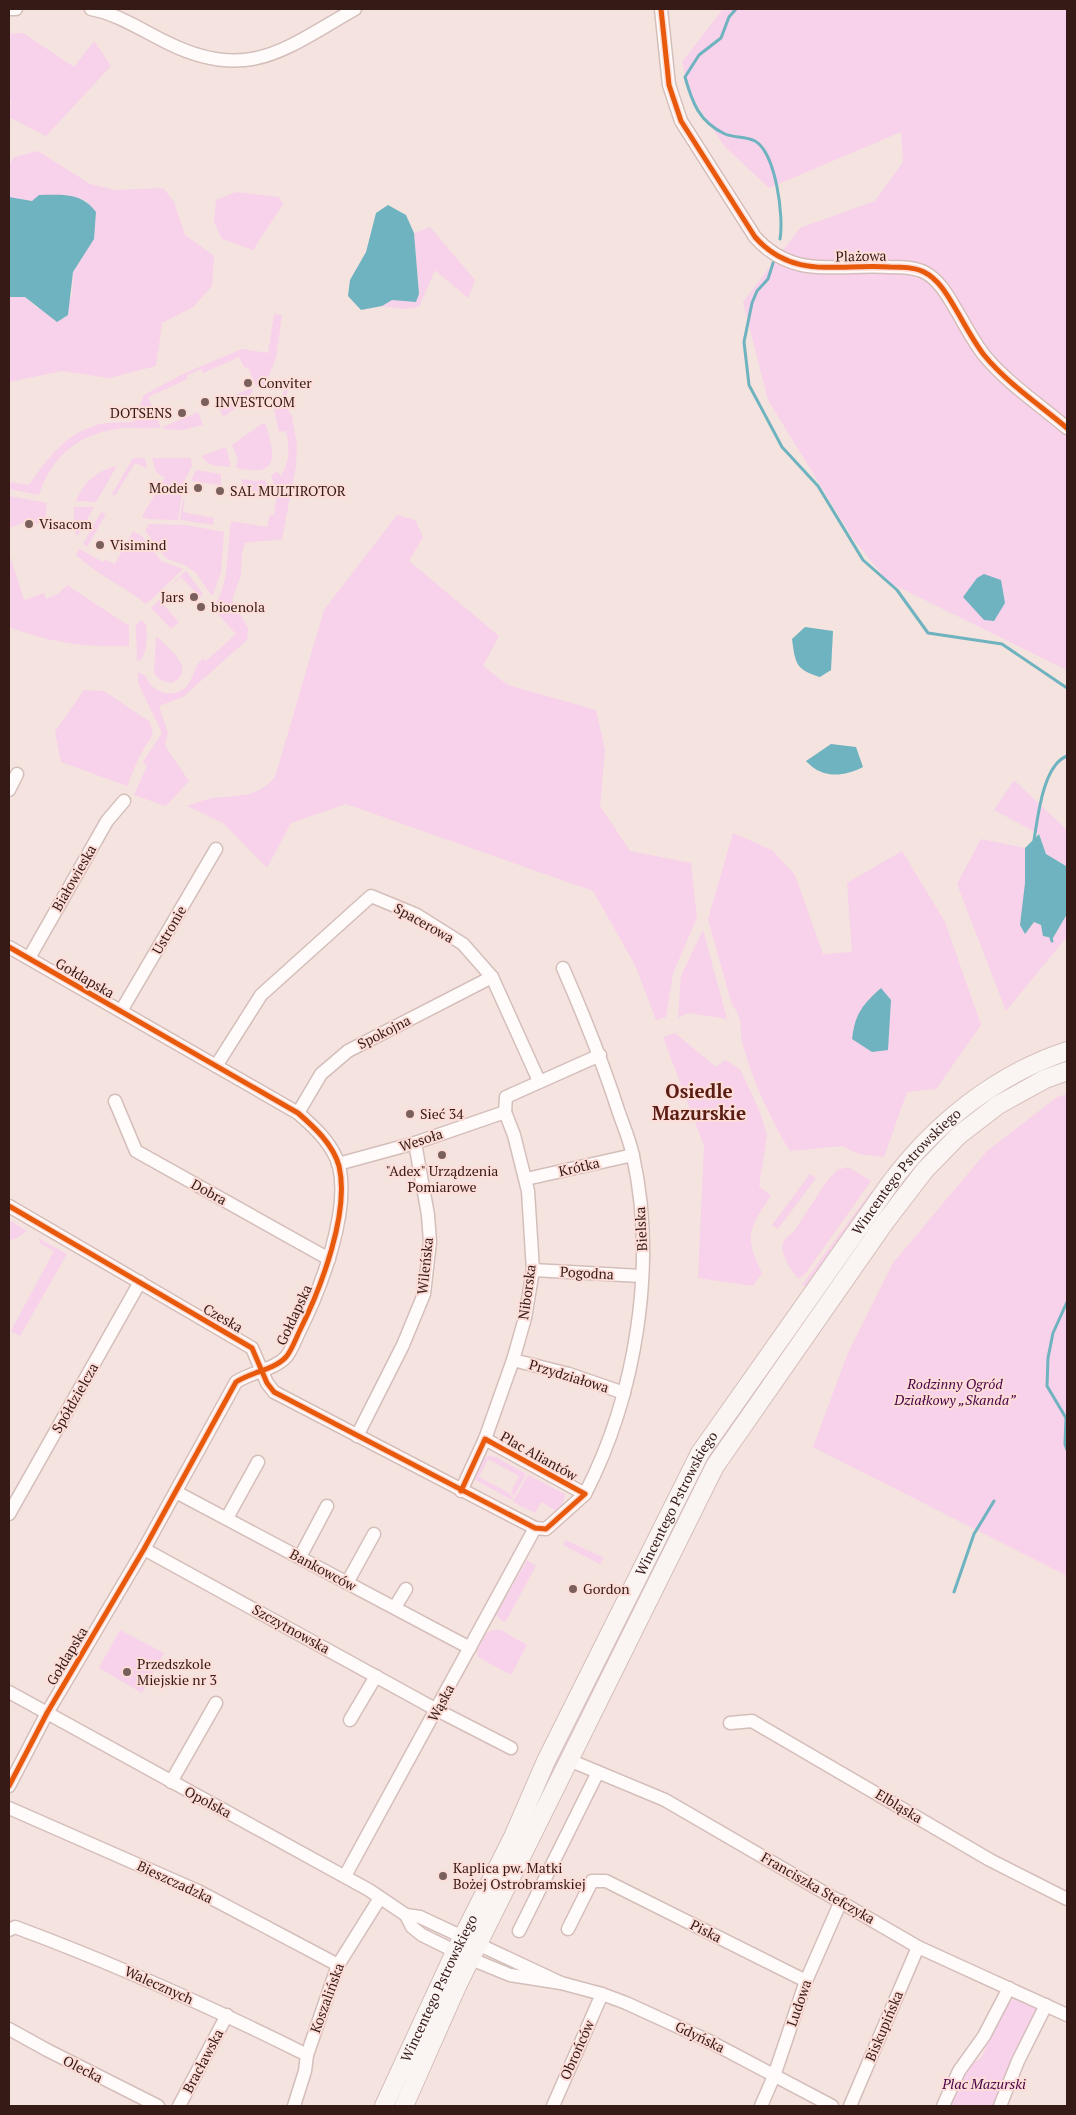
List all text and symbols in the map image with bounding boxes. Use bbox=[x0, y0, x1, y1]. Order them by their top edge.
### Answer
street label: Plażowa bbox=[835, 246, 887, 265]
place label: Conviter bbox=[258, 373, 312, 392]
marker: Conviter bbox=[242, 377, 254, 389]
place label: INVESTCOM bbox=[215, 392, 295, 411]
marker: INVESTCOM bbox=[199, 396, 211, 408]
place label: DOTSENS bbox=[110, 403, 172, 422]
marker: DOTSENS bbox=[176, 407, 188, 419]
place label: Modei bbox=[149, 478, 188, 497]
place label: SAL MULTIROTOR bbox=[230, 481, 346, 500]
marker: Modei bbox=[192, 482, 204, 494]
marker: SAL MULTIROTOR bbox=[214, 485, 226, 497]
place label: Visacom bbox=[39, 514, 92, 533]
marker: Visacom bbox=[23, 518, 35, 530]
place label: Visimind bbox=[110, 535, 167, 554]
marker: Visimind bbox=[94, 539, 106, 551]
place label: Jars bbox=[161, 587, 184, 606]
marker: Jars bbox=[188, 591, 200, 603]
place label: bioenola bbox=[211, 597, 265, 616]
marker: bioenola bbox=[195, 601, 207, 613]
street label: Białowieska bbox=[47, 841, 100, 914]
street label: Spacerowa bbox=[391, 898, 458, 947]
street label: Ustronie bbox=[147, 902, 190, 958]
street label: Gołdapska bbox=[52, 953, 118, 1002]
street label: Spokojna bbox=[354, 1010, 414, 1053]
district label: Osiedle Mazurskie bbox=[652, 1078, 746, 1125]
street label: Wincentego Pstrowskiego bbox=[847, 1103, 965, 1238]
place label: Sieć 34 bbox=[420, 1104, 464, 1123]
marker: Sieć 34 bbox=[404, 1108, 416, 1120]
street label: Wesoła bbox=[397, 1124, 445, 1155]
marker: "Adex" Urządzenia Pomiarowe bbox=[436, 1149, 448, 1161]
street label: Krótka bbox=[557, 1153, 601, 1180]
place label: "Adex" Urządzenia Pomiarowe bbox=[386, 1161, 498, 1196]
street label: Dobra bbox=[188, 1174, 230, 1209]
street label: Bielska bbox=[630, 1206, 651, 1252]
street label: Wileńska bbox=[412, 1237, 437, 1295]
street label: Pogodna bbox=[560, 1262, 614, 1283]
street label: Niborska bbox=[513, 1263, 540, 1321]
street label: Gołdapska bbox=[271, 1281, 316, 1348]
street label: Czeska bbox=[200, 1299, 247, 1336]
street label: Przydziałowa bbox=[527, 1354, 611, 1397]
street label: Spółdzielcza bbox=[47, 1359, 102, 1436]
park label: Rodzinny Ogród Działkowy „Skanda” bbox=[893, 1374, 1016, 1409]
street label: Plac Aliantów bbox=[497, 1426, 582, 1485]
street label: Wincentego Pstrowskiego bbox=[630, 1427, 722, 1579]
street label: Bankowców bbox=[287, 1544, 360, 1595]
place label: Gordon bbox=[583, 1579, 630, 1598]
marker: Gordon bbox=[567, 1583, 579, 1595]
street label: Szczytnowska bbox=[249, 1599, 333, 1658]
street label: Gołdapska bbox=[42, 1623, 91, 1689]
place label: Przedszkole Miejskie nr 3 bbox=[137, 1654, 217, 1689]
marker: Przedszkole Miejskie nr 3 bbox=[121, 1666, 133, 1678]
street label: Wąska bbox=[423, 1681, 458, 1725]
street label: Opolska bbox=[181, 1781, 235, 1822]
street label: Elbląska bbox=[872, 1784, 926, 1827]
street label: Franciszka Stefczyka bbox=[758, 1847, 879, 1928]
street label: Bieszczadzka bbox=[134, 1856, 216, 1907]
place label: Kaplica pw. Matki Bożej Ostrobramskiej bbox=[453, 1858, 586, 1893]
marker: Kaplica pw. Matki Bożej Ostrobramskiej bbox=[437, 1870, 449, 1882]
street label: Wincentego Pstrowskiego bbox=[396, 1911, 481, 2065]
street label: Piska bbox=[687, 1915, 725, 1946]
street label: Koszalińska bbox=[305, 1960, 348, 2035]
street label: Walecznych bbox=[122, 1961, 197, 2008]
street label: Ludowa bbox=[782, 1977, 815, 2029]
street label: Biskupińska bbox=[860, 1988, 907, 2064]
street label: Obrońców bbox=[555, 2016, 598, 2083]
street label: Gdyńska bbox=[672, 2016, 728, 2057]
street label: Bracławska bbox=[178, 2026, 227, 2096]
street label: Olecka bbox=[60, 2050, 106, 2087]
park label: Plac Mazurski bbox=[941, 2074, 1026, 2093]

